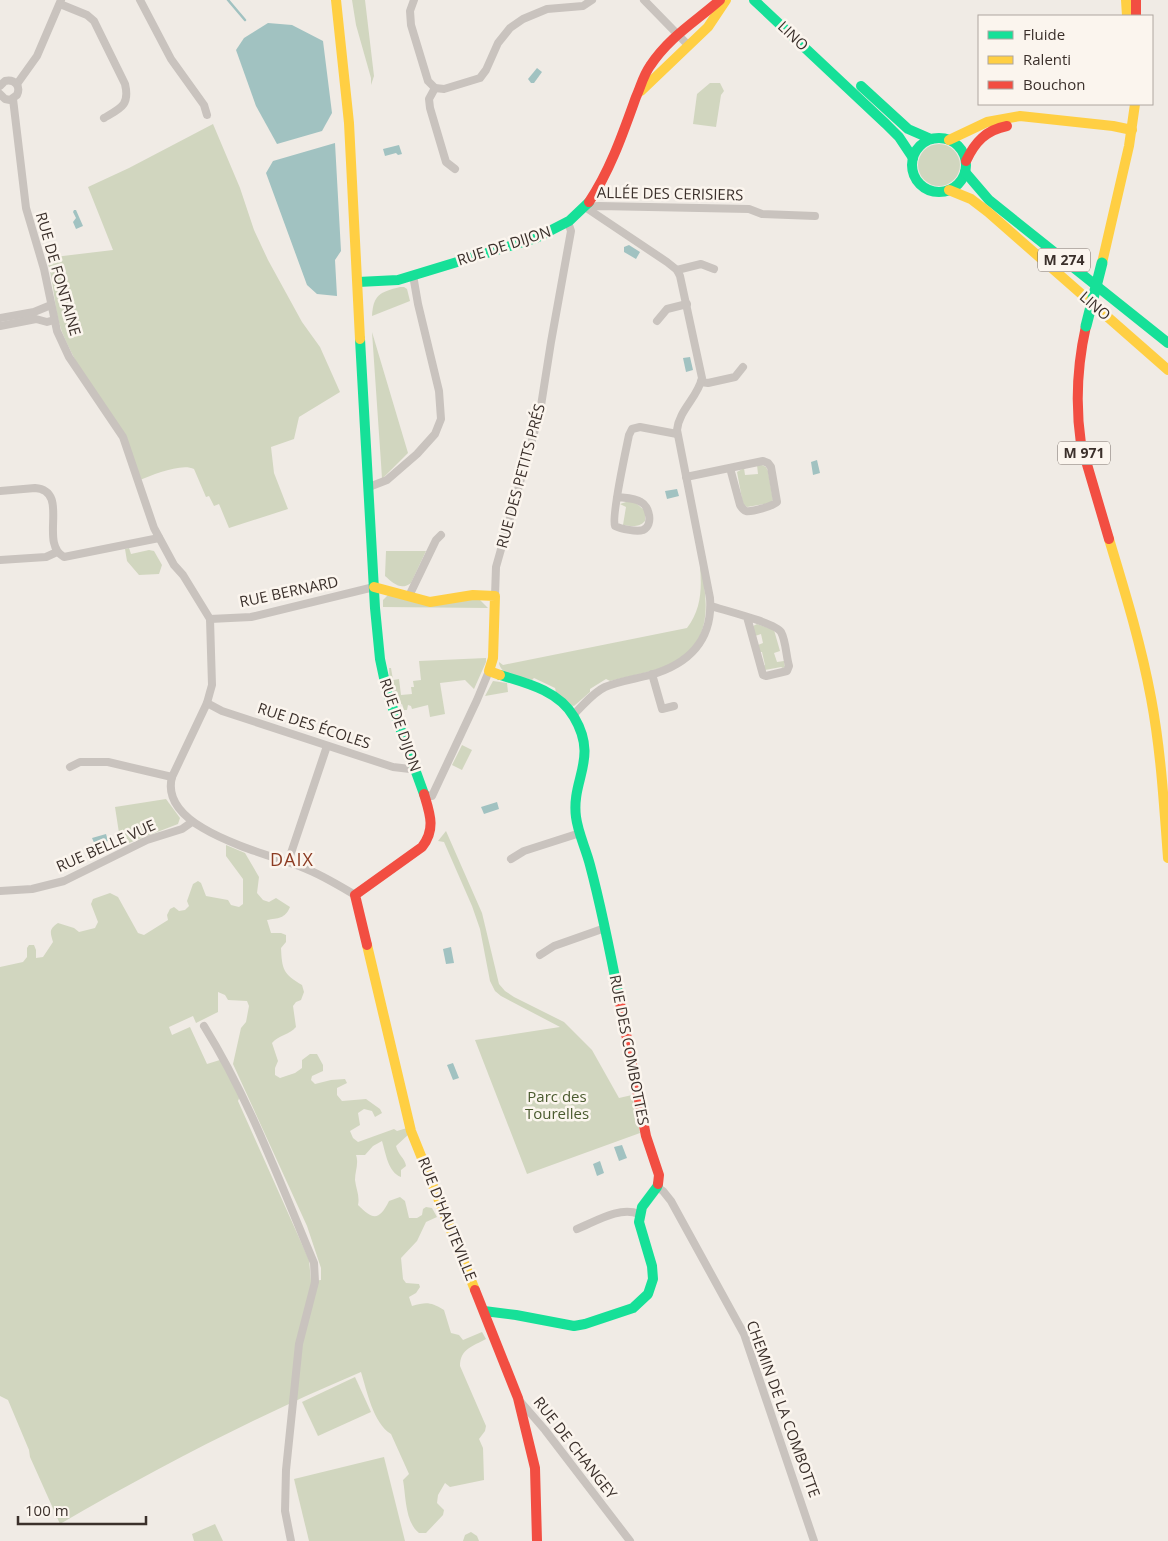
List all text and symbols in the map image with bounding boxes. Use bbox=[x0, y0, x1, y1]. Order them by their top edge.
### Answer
legend bbox=[978, 15, 1153, 105]
street label: LINO bbox=[774, 16, 813, 55]
text: Fluide bbox=[1023, 24, 1065, 44]
text: Ralenti bbox=[1023, 49, 1071, 69]
text: Bouchon bbox=[1023, 74, 1086, 94]
street label: ALLÉE DES CERISIERS bbox=[597, 182, 743, 204]
street label: RUE DE FONTAINE bbox=[32, 210, 86, 338]
street label: RUE DE DIJON bbox=[454, 220, 553, 270]
road number: M 274 bbox=[1038, 248, 1090, 272]
street label: LINO bbox=[1076, 286, 1115, 324]
street label: RUE DES PETITS PRÉS bbox=[491, 401, 549, 550]
road number: M 971 bbox=[1058, 442, 1110, 464]
street label: RUE BERNARD bbox=[237, 571, 340, 611]
street label: RUE DE DIJON bbox=[376, 675, 426, 774]
street label: RUE DES ÉCOLES bbox=[255, 697, 373, 753]
street label: RUE BELLE VUE bbox=[53, 814, 158, 876]
district label: DAIX bbox=[270, 847, 314, 871]
street label: RUE DES COMBOTTES bbox=[606, 973, 654, 1127]
park label: Parc des Tourelles bbox=[525, 1086, 589, 1123]
street label: RUE D'HAUTEVILLE bbox=[414, 1154, 482, 1283]
street label: CHEMIN DE LA COMBOTTE bbox=[743, 1317, 825, 1500]
street label: RUE DE CHANGEY bbox=[530, 1392, 622, 1503]
scale bar bbox=[18, 1494, 145, 1526]
text: 100 m bbox=[25, 1500, 69, 1520]

